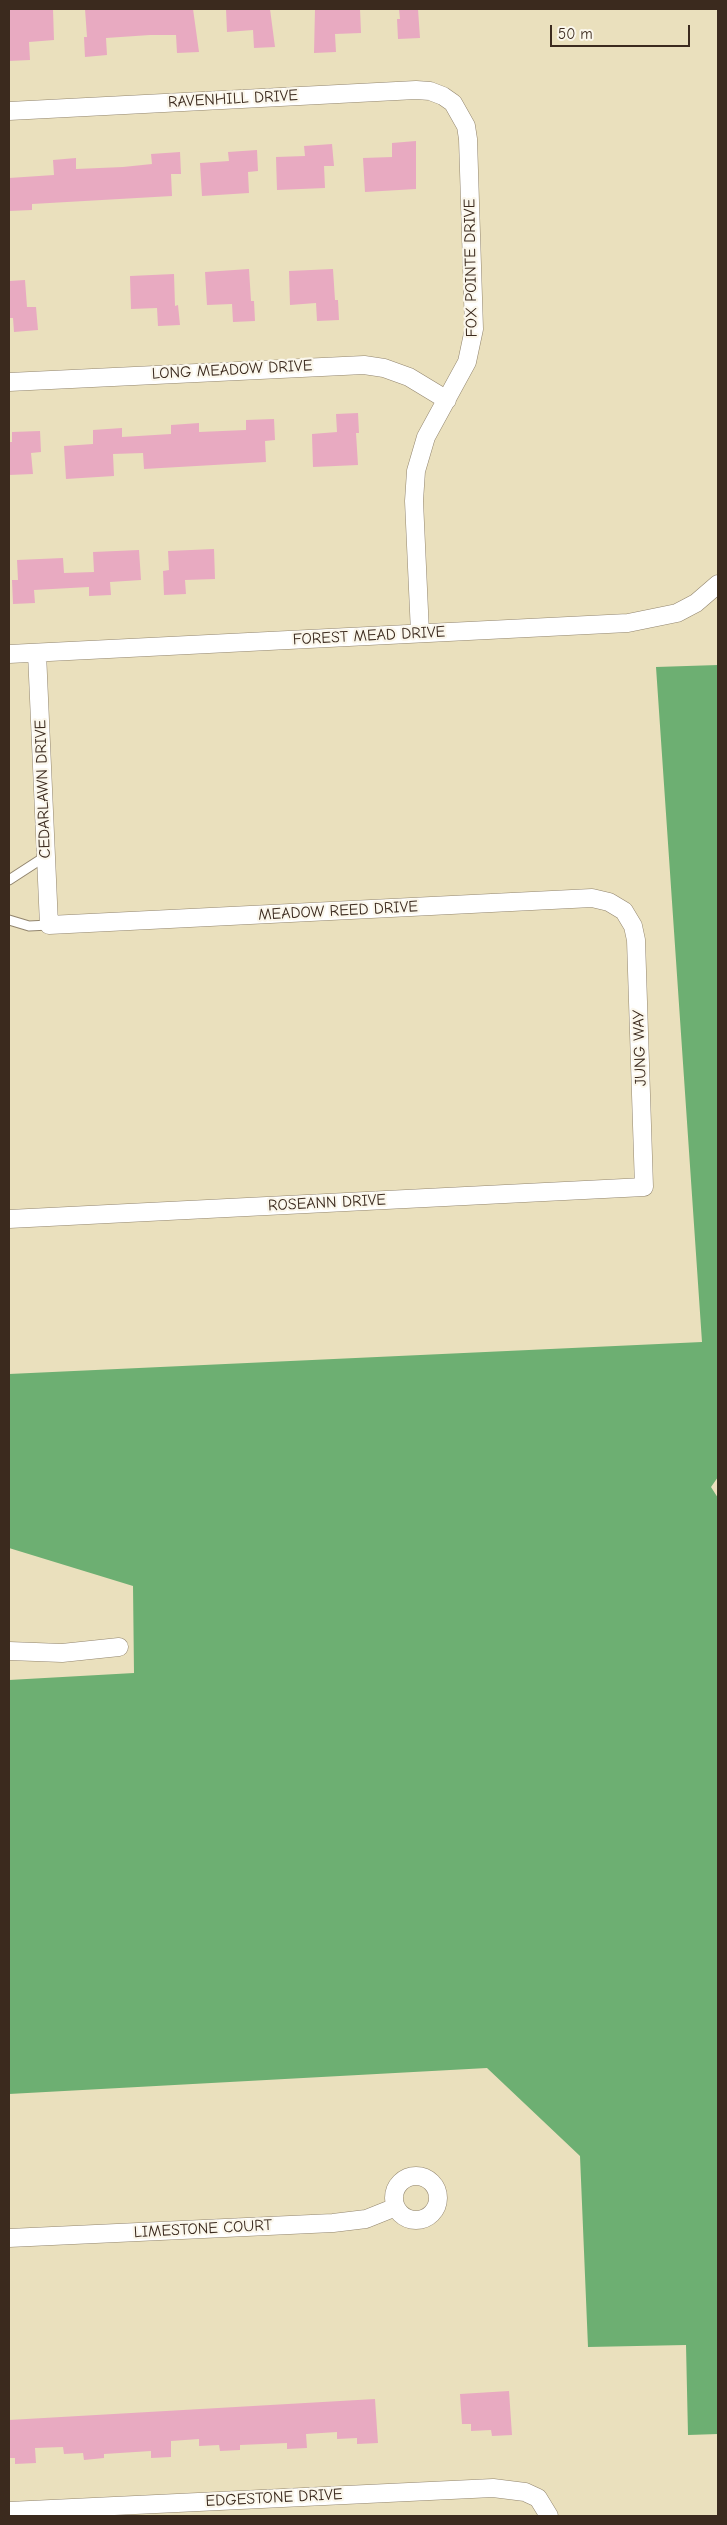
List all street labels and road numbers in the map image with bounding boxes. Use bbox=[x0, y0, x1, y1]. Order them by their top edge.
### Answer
street label: RAVENHILL DRIVE bbox=[167, 86, 299, 112]
street label: FOX POINTE DRIVE bbox=[460, 199, 482, 337]
street label: LONG MEADOW DRIVE bbox=[151, 356, 313, 384]
street label: FOREST MEAD DRIVE bbox=[292, 622, 446, 650]
street label: CEDARLAWN DRIVE bbox=[31, 719, 55, 859]
street label: MEADOW REED DRIVE bbox=[258, 897, 418, 925]
street label: JUNG WAY bbox=[629, 1009, 651, 1087]
street label: ROSEANN DRIVE bbox=[268, 1190, 386, 1216]
street label: LIMESTONE COURT bbox=[133, 2216, 273, 2242]
street label: EDGESTONE DRIVE bbox=[205, 2485, 343, 2511]

